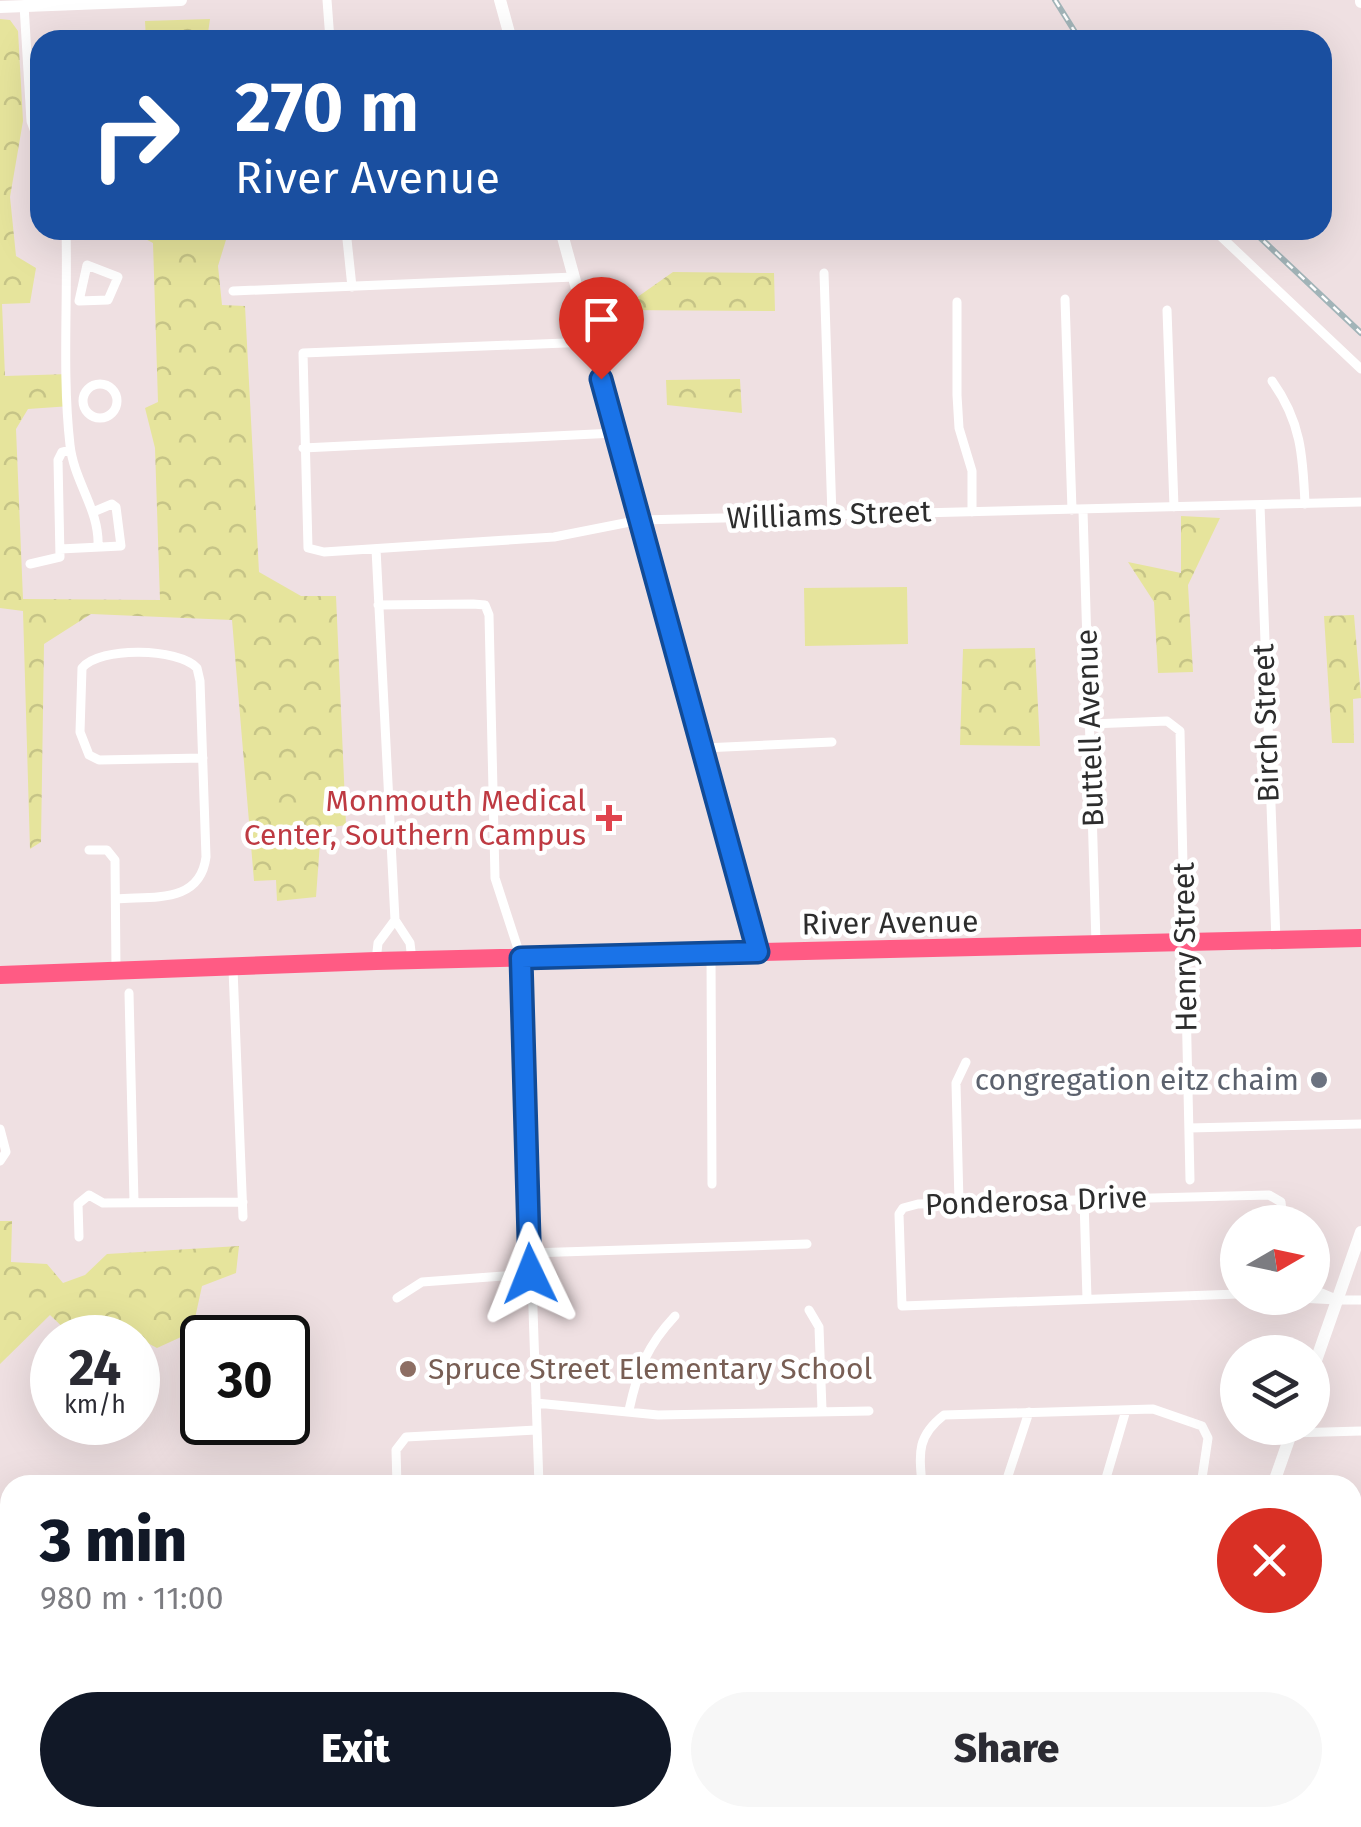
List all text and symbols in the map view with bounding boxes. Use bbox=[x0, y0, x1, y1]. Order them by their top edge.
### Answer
text: 270 m bbox=[235, 66, 419, 150]
icon: right bbox=[70, 70, 200, 200]
text: River Avenue bbox=[235, 151, 500, 205]
pin bbox=[559, 277, 644, 380]
icon: arrive bbox=[574, 292, 629, 347]
street label: Williams Street bbox=[726, 493, 932, 537]
street label: Buttell Avenue bbox=[1069, 628, 1111, 828]
street label: Birch Street bbox=[1245, 643, 1287, 803]
place label: Monmouth Medical Center, Southern Campus bbox=[244, 783, 586, 853]
marker: Monmouth Medical Center, Southern Campus bbox=[596, 805, 622, 831]
street label: Henry Street bbox=[1166, 862, 1204, 1032]
street label: River Avenue bbox=[801, 903, 979, 943]
place label: congregation eitz chaim bbox=[975, 1062, 1299, 1098]
marker: congregation eitz chaim bbox=[1308, 1069, 1330, 1091]
street label: Ponderosa Drive bbox=[924, 1179, 1148, 1223]
north arrow bbox=[1220, 1205, 1330, 1315]
map controls bbox=[1220, 1205, 1330, 1445]
position arrow bbox=[478, 1222, 582, 1326]
speed limit sign: 30 bbox=[180, 1315, 310, 1445]
button: layers bbox=[1220, 1335, 1330, 1445]
text: 24 bbox=[69, 1338, 121, 1398]
place label: Spruce Street Elementary School bbox=[428, 1351, 873, 1387]
marker: Spruce Street Elementary School bbox=[397, 1358, 419, 1380]
text: km/h bbox=[64, 1390, 126, 1420]
text: 3 min bbox=[40, 1505, 187, 1577]
button: close bbox=[1217, 1508, 1322, 1613]
text: 980 m · 11:00 bbox=[40, 1579, 224, 1617]
button: Exit bbox=[40, 1692, 671, 1807]
button: Share bbox=[691, 1692, 1322, 1807]

